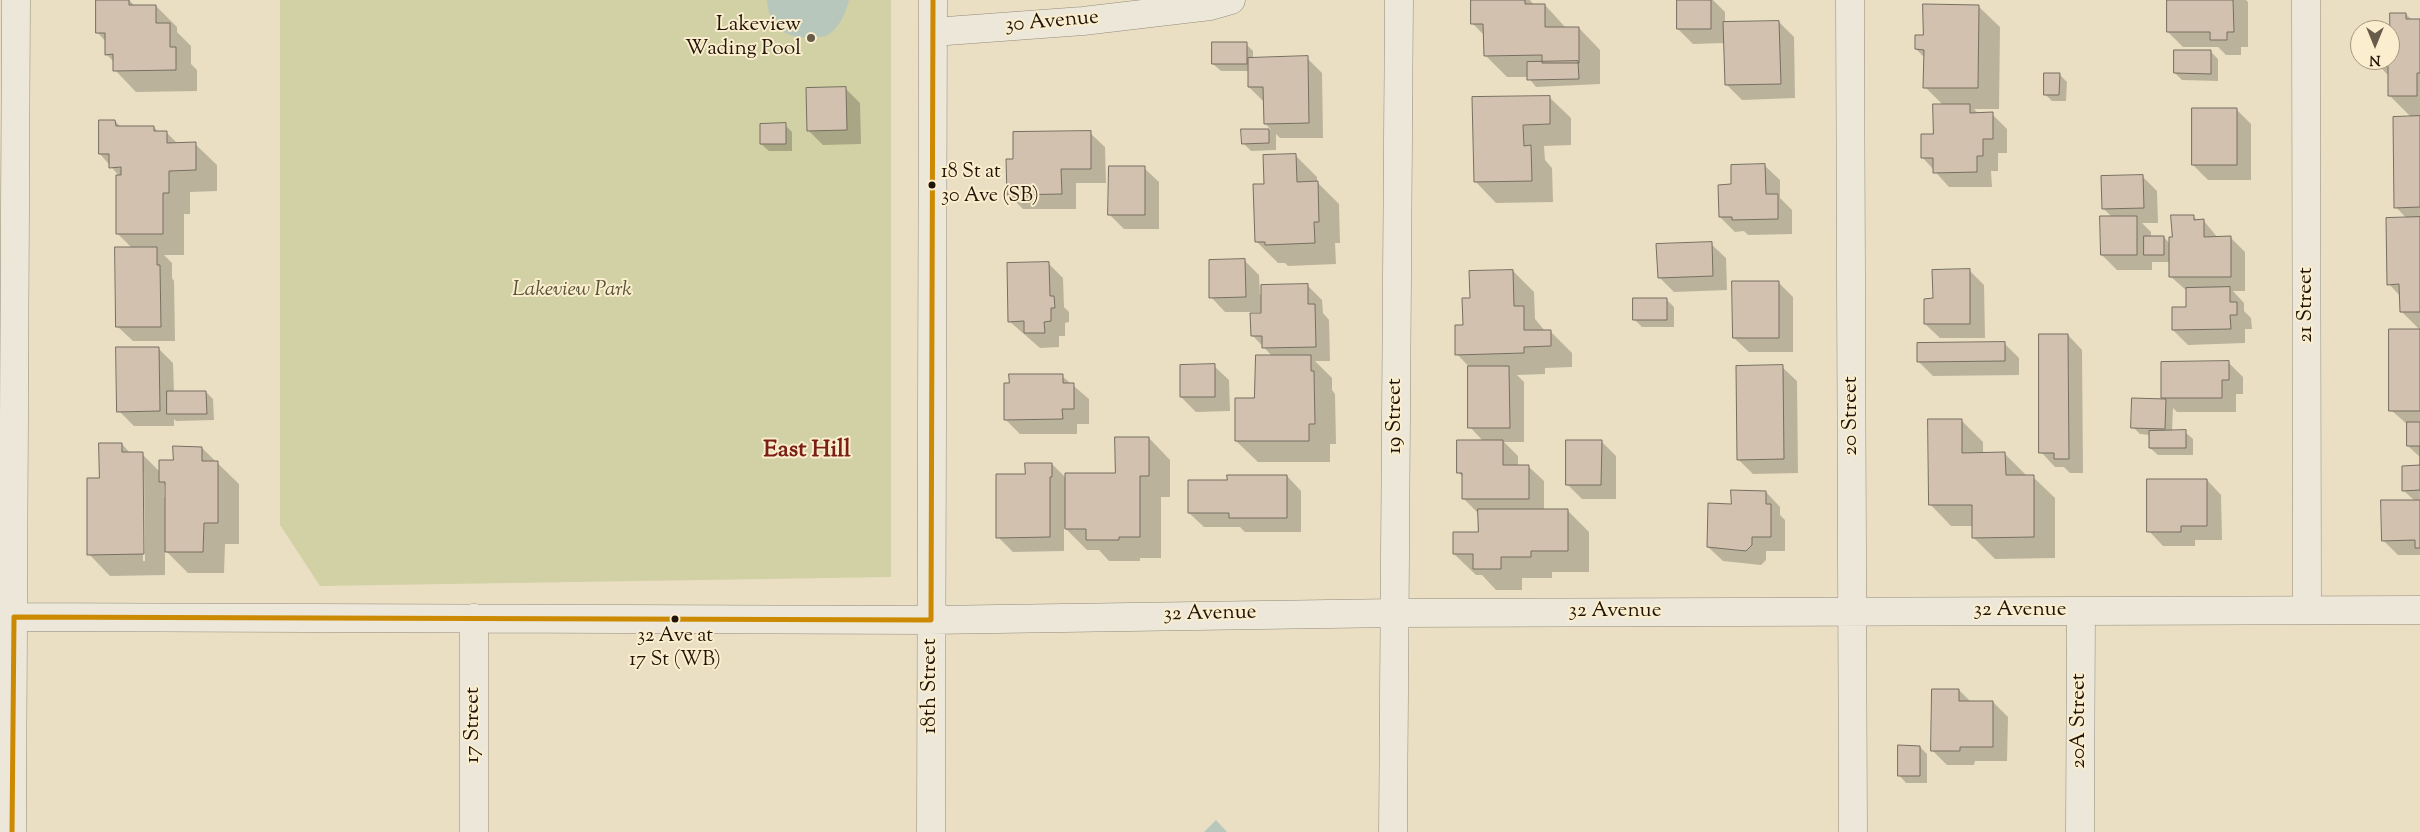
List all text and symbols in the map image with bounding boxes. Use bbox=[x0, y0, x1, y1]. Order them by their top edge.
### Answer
street label: 30 Avenue bbox=[1004, 6, 1100, 40]
place label: Lakeview Wading Pool bbox=[685, 13, 801, 63]
north arrow bbox=[2350, 20, 2400, 70]
marker: Lakeview Wading Pool bbox=[805, 32, 817, 44]
text: N bbox=[2369, 49, 2381, 69]
place label: 18 St at 30 Ave (SB) bbox=[941, 162, 1039, 209]
marker: 18 St at 30 Ave (SB) bbox=[927, 180, 937, 190]
street label: 21 Street bbox=[2294, 267, 2320, 343]
park label: Lakeview Park bbox=[512, 278, 632, 304]
street label: 20 Street bbox=[1839, 376, 1865, 456]
street label: 19 Street bbox=[1383, 378, 1409, 454]
district label: East Hill bbox=[763, 438, 851, 466]
street label: 32 Avenue bbox=[1974, 598, 2066, 624]
street label: 32 Avenue bbox=[1569, 599, 1661, 625]
street label: 32 Avenue bbox=[1163, 602, 1257, 628]
marker: 32 Ave at 17 St (WB) bbox=[670, 614, 680, 624]
place label: 32 Ave at 17 St (WB) bbox=[629, 626, 721, 673]
street label: 18th Street bbox=[918, 638, 944, 734]
street label: 20A Street bbox=[2067, 673, 2093, 769]
street label: 17 Street bbox=[461, 687, 487, 763]

